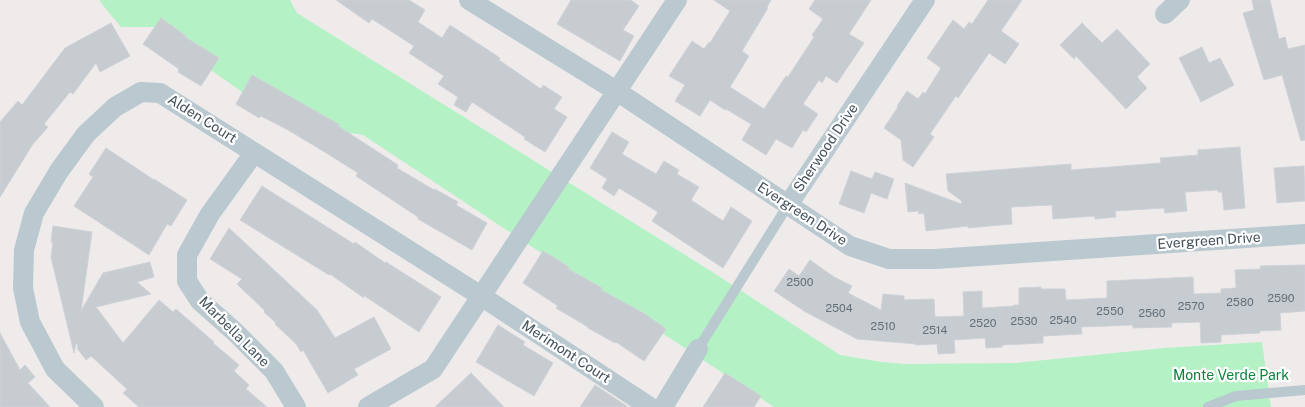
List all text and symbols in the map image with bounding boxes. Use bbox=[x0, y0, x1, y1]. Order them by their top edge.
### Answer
street label: Alden Court bbox=[164, 91, 240, 147]
street label: Sherwood Drive bbox=[790, 101, 862, 195]
street label: Evergreen Drive bbox=[754, 179, 850, 249]
street label: Evergreen Drive bbox=[1157, 229, 1261, 253]
house number: 2500 bbox=[787, 276, 813, 290]
house number: 2590 bbox=[1267, 292, 1295, 306]
street label: Marbella Lane bbox=[195, 293, 273, 371]
house number: 2580 bbox=[1226, 296, 1254, 310]
house number: 2570 bbox=[1178, 300, 1204, 314]
house number: 2504 bbox=[825, 302, 853, 316]
house number: 2550 bbox=[1096, 305, 1124, 319]
house number: 2560 bbox=[1138, 307, 1166, 321]
house number: 2540 bbox=[1049, 314, 1077, 328]
house number: 2530 bbox=[1010, 315, 1038, 329]
street label: Merimont Court bbox=[519, 317, 613, 387]
house number: 2520 bbox=[970, 317, 996, 331]
house number: 2510 bbox=[871, 320, 895, 334]
house number: 2514 bbox=[923, 324, 947, 338]
park label: Monte Verde Park bbox=[1173, 368, 1289, 384]

